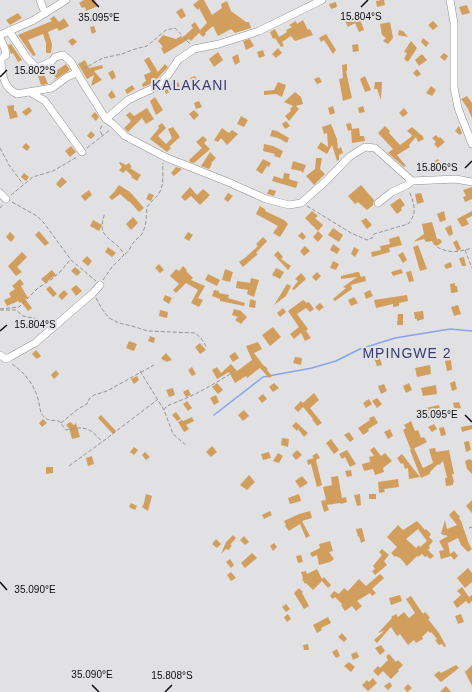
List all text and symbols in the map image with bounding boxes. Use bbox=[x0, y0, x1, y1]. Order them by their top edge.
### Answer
text: 15.804°S bbox=[340, 11, 382, 22]
text: 35.095°E bbox=[78, 12, 120, 23]
text: 15.802°S bbox=[14, 65, 56, 76]
district label: KALAKANI bbox=[152, 77, 228, 93]
text: 15.806°S bbox=[416, 162, 458, 173]
text: 15.804°S bbox=[14, 319, 56, 330]
district label: MPINGWE 2 bbox=[362, 345, 452, 361]
text: 35.095°E bbox=[416, 409, 458, 420]
text: 35.090°E bbox=[14, 584, 56, 595]
text: 35.090°E bbox=[71, 669, 113, 680]
text: 15.808°S bbox=[151, 670, 193, 681]

